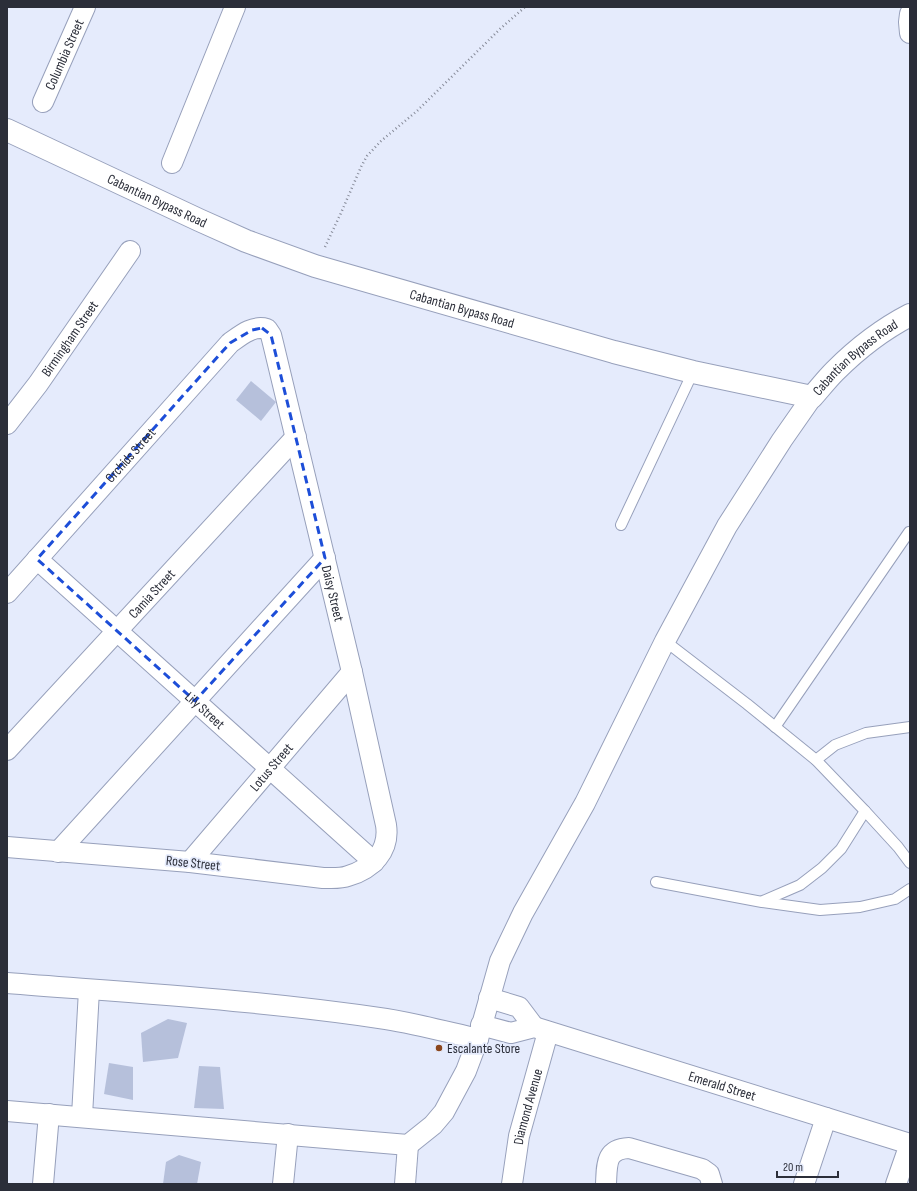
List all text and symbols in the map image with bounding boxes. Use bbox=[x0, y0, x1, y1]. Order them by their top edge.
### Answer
street label: Columbia Street bbox=[41, 16, 87, 92]
street label: Cabantian Bypass Road bbox=[105, 170, 210, 231]
street label: Cabantian Bypass Road bbox=[408, 285, 516, 331]
street label: Birmingham Street bbox=[37, 297, 102, 380]
street label: Cabantian Bypass Road bbox=[809, 315, 901, 399]
street label: Orchids Street bbox=[101, 424, 159, 486]
street label: Daisy Street bbox=[318, 564, 348, 623]
street label: Camia Street bbox=[125, 565, 178, 622]
street label: Lily Street bbox=[182, 688, 228, 732]
street label: Lotus Street bbox=[246, 739, 296, 794]
street label: Rose Street bbox=[165, 852, 221, 874]
place label: Escalante Store bbox=[447, 1040, 520, 1057]
marker: Escalante Store bbox=[434, 1043, 444, 1053]
street label: Diamond Avenue bbox=[509, 1067, 546, 1146]
street label: Emerald Street bbox=[686, 1067, 758, 1104]
scale bar bbox=[777, 1153, 838, 1179]
text: 20 m bbox=[783, 1160, 803, 1175]

